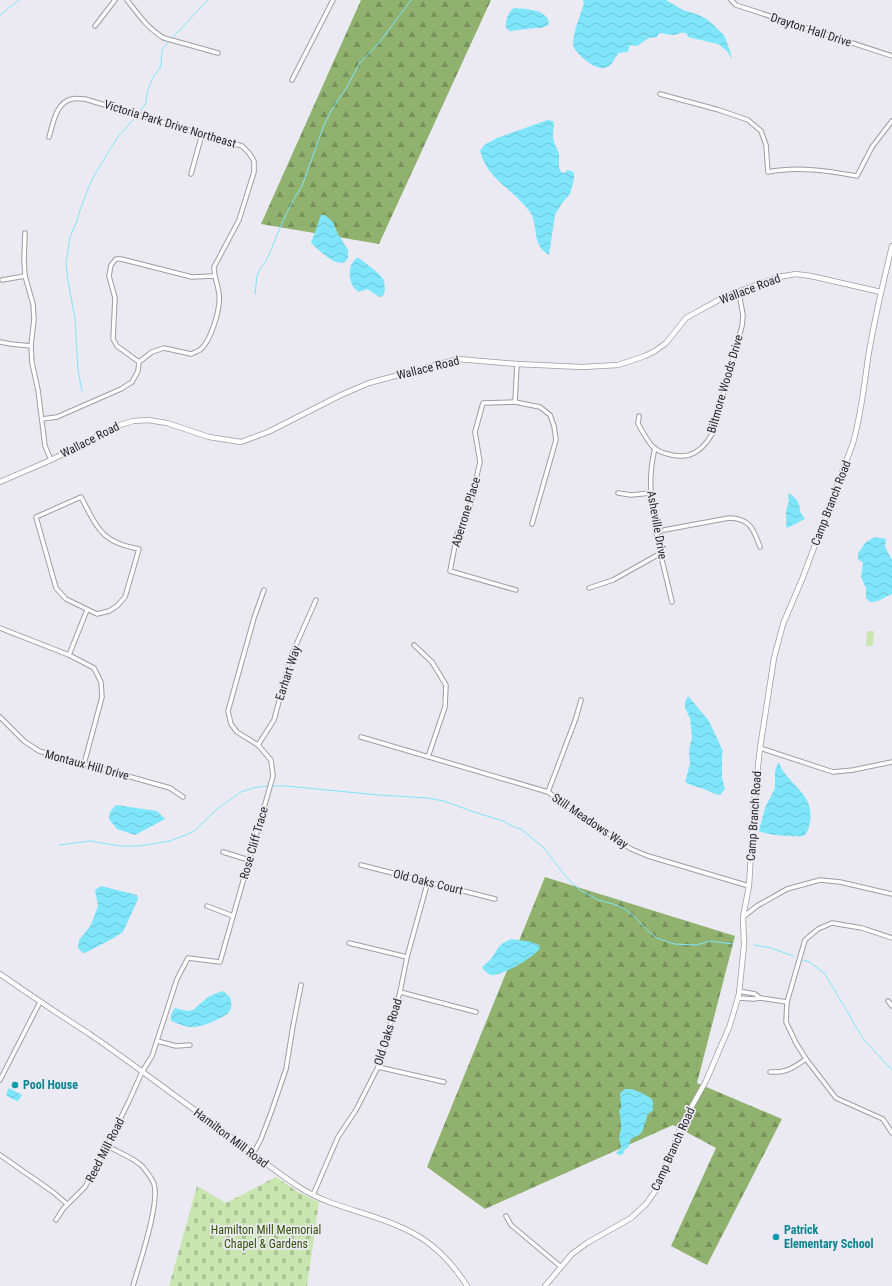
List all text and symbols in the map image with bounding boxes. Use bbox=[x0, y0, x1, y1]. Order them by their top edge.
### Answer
street label: Drayton Hall Drive bbox=[769, 10, 854, 50]
street label: Victoria Park Drive Northeast bbox=[102, 97, 238, 151]
street label: Wallace Road bbox=[718, 271, 782, 307]
street label: Biltmore Woods Drive bbox=[704, 333, 746, 435]
street label: Wallace Road bbox=[395, 353, 461, 383]
street label: Wallace Road bbox=[58, 419, 122, 461]
street label: Camp Branch Road bbox=[808, 458, 854, 548]
street label: Aberrone Place bbox=[449, 475, 483, 549]
street label: Asheville Drive bbox=[644, 490, 670, 561]
street label: Earhart Way bbox=[273, 644, 303, 702]
street label: Montaux Hill Drive bbox=[43, 747, 131, 783]
street label: Camp Branch Road bbox=[744, 771, 764, 861]
street label: Still Meadows Way bbox=[549, 790, 631, 852]
street label: Rose Cliff Trace bbox=[237, 805, 271, 881]
street label: Old Oaks Court bbox=[392, 867, 465, 898]
street label: Old Oaks Road bbox=[371, 997, 405, 1067]
place label: Pool House bbox=[23, 1078, 78, 1092]
marker: Pool House bbox=[10, 1080, 20, 1090]
street label: Hamilton Mill Road bbox=[191, 1105, 271, 1171]
street label: Camp Branch Road bbox=[648, 1105, 698, 1193]
street label: Reed Mill Road bbox=[83, 1115, 127, 1185]
park label: Hamilton Mill Memorial Chapel & Gardens bbox=[211, 1223, 321, 1251]
place label: Patrick Elementary School bbox=[784, 1223, 874, 1251]
marker: Patrick Elementary School bbox=[771, 1232, 781, 1242]

